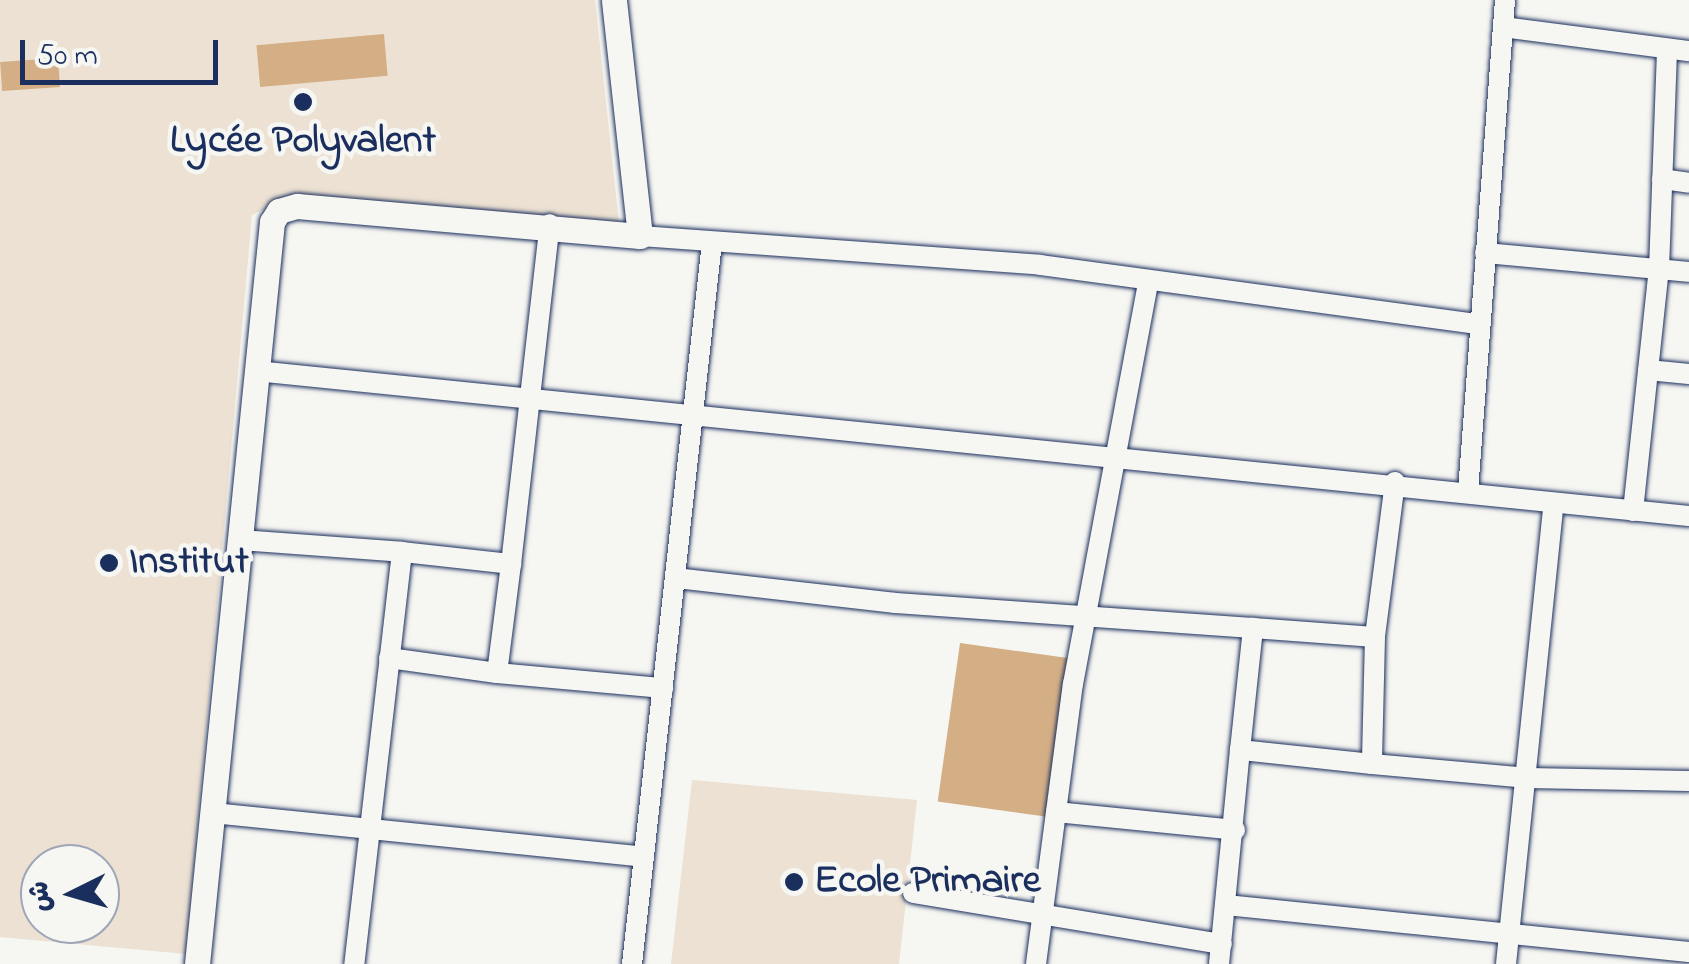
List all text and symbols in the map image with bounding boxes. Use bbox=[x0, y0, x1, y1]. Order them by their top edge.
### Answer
scale bar bbox=[25, 20, 222, 82]
text: 50 m bbox=[37, 35, 98, 79]
marker: Lycée Polyvalent bbox=[292, 91, 314, 113]
place label: Lycée Polyvalent bbox=[170, 118, 436, 166]
place label: Institut bbox=[129, 539, 249, 587]
marker: Institut bbox=[98, 552, 120, 574]
north arrow bbox=[20, 844, 120, 944]
place label: Ecole Primaire bbox=[814, 858, 1041, 906]
marker: Ecole Primaire bbox=[783, 871, 805, 893]
text: ش bbox=[20, 879, 63, 914]

